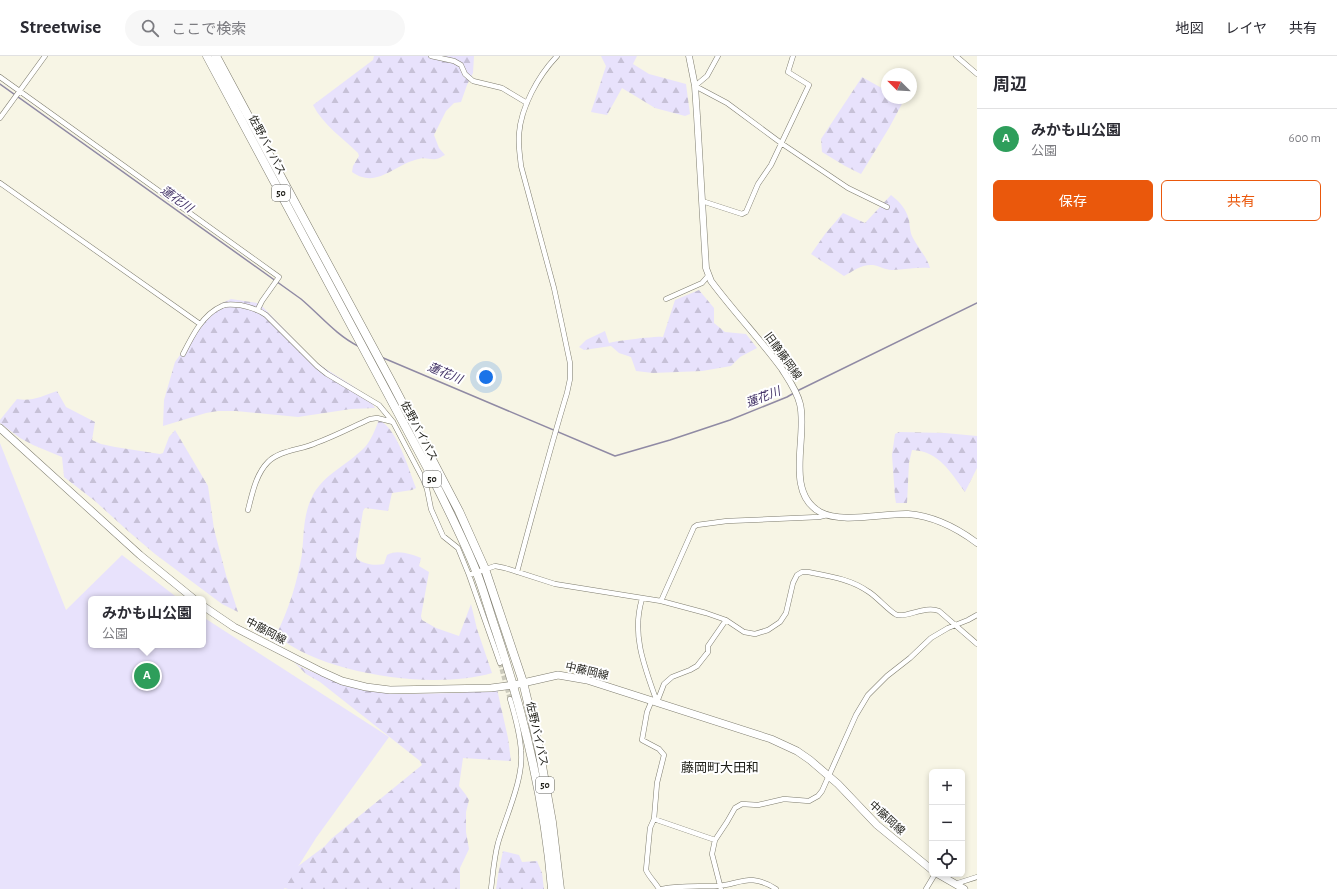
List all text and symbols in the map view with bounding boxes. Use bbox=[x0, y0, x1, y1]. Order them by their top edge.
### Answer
search box bbox=[125, 10, 405, 46]
icon: search bbox=[139, 17, 161, 39]
text: Streetwise bbox=[20, 18, 101, 37]
text: ここで検索 bbox=[171, 22, 246, 37]
text: 地図 bbox=[1175, 22, 1203, 36]
text: レイヤ bbox=[1225, 22, 1267, 36]
text: 共有 bbox=[1289, 22, 1317, 36]
north arrow bbox=[881, 68, 917, 104]
text: 周辺 bbox=[993, 76, 1027, 93]
street label: 佐野バイパス bbox=[247, 113, 288, 177]
text: みかも山公園 bbox=[1031, 123, 1121, 138]
text: A bbox=[1002, 132, 1010, 145]
text: 600 m bbox=[1289, 132, 1321, 145]
text: 公園 bbox=[1031, 145, 1057, 158]
button: 保存 bbox=[993, 180, 1153, 221]
button: 共有 bbox=[1161, 180, 1321, 221]
water label: 蓮花川 bbox=[159, 183, 197, 216]
road number: 50 bbox=[272, 185, 290, 201]
street label: 旧静藤岡線 bbox=[762, 330, 804, 381]
water label: 蓮花川 bbox=[426, 360, 466, 386]
your location bbox=[476, 367, 496, 387]
water label: 蓮花川 bbox=[744, 383, 784, 409]
street label: 佐野バイパス bbox=[399, 399, 440, 463]
road number: 50 bbox=[423, 471, 441, 487]
popup bbox=[88, 596, 206, 648]
text: みかも山公園 bbox=[102, 606, 192, 621]
street label: 中藤岡線 bbox=[244, 615, 288, 646]
text: 公園 bbox=[102, 628, 128, 641]
street label: 中藤岡線 bbox=[564, 660, 610, 681]
pin: A bbox=[134, 661, 160, 691]
street label: 佐野バイパス bbox=[524, 700, 551, 767]
district label: 藤岡町大田和 bbox=[681, 761, 759, 775]
map controls bbox=[929, 769, 965, 877]
button: + bbox=[929, 769, 965, 805]
road number: 50 bbox=[536, 777, 554, 793]
street label: 中藤岡線 bbox=[867, 798, 908, 837]
button: − bbox=[929, 805, 965, 841]
button: locate bbox=[929, 841, 965, 877]

